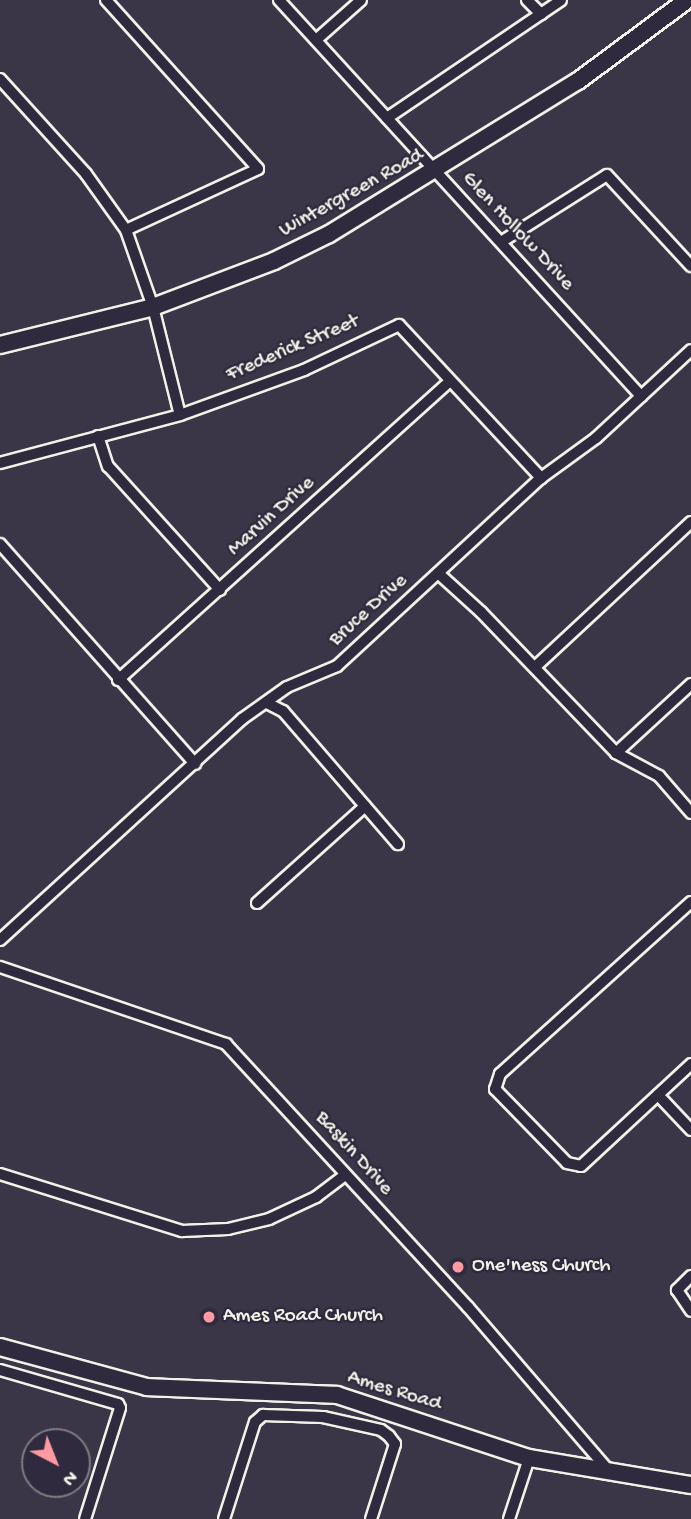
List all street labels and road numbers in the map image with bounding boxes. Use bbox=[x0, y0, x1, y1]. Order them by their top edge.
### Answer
street label: Wintergreen Road bbox=[275, 144, 429, 244]
street label: Glen Hollow Drive bbox=[455, 167, 579, 297]
street label: Frederick Street bbox=[223, 310, 363, 388]
street label: Marvin Drive bbox=[223, 471, 321, 563]
street label: Bruce Drive bbox=[325, 569, 413, 653]
street label: Baskin Drive bbox=[309, 1107, 397, 1201]
street label: Ames Road bbox=[344, 1366, 444, 1418]

